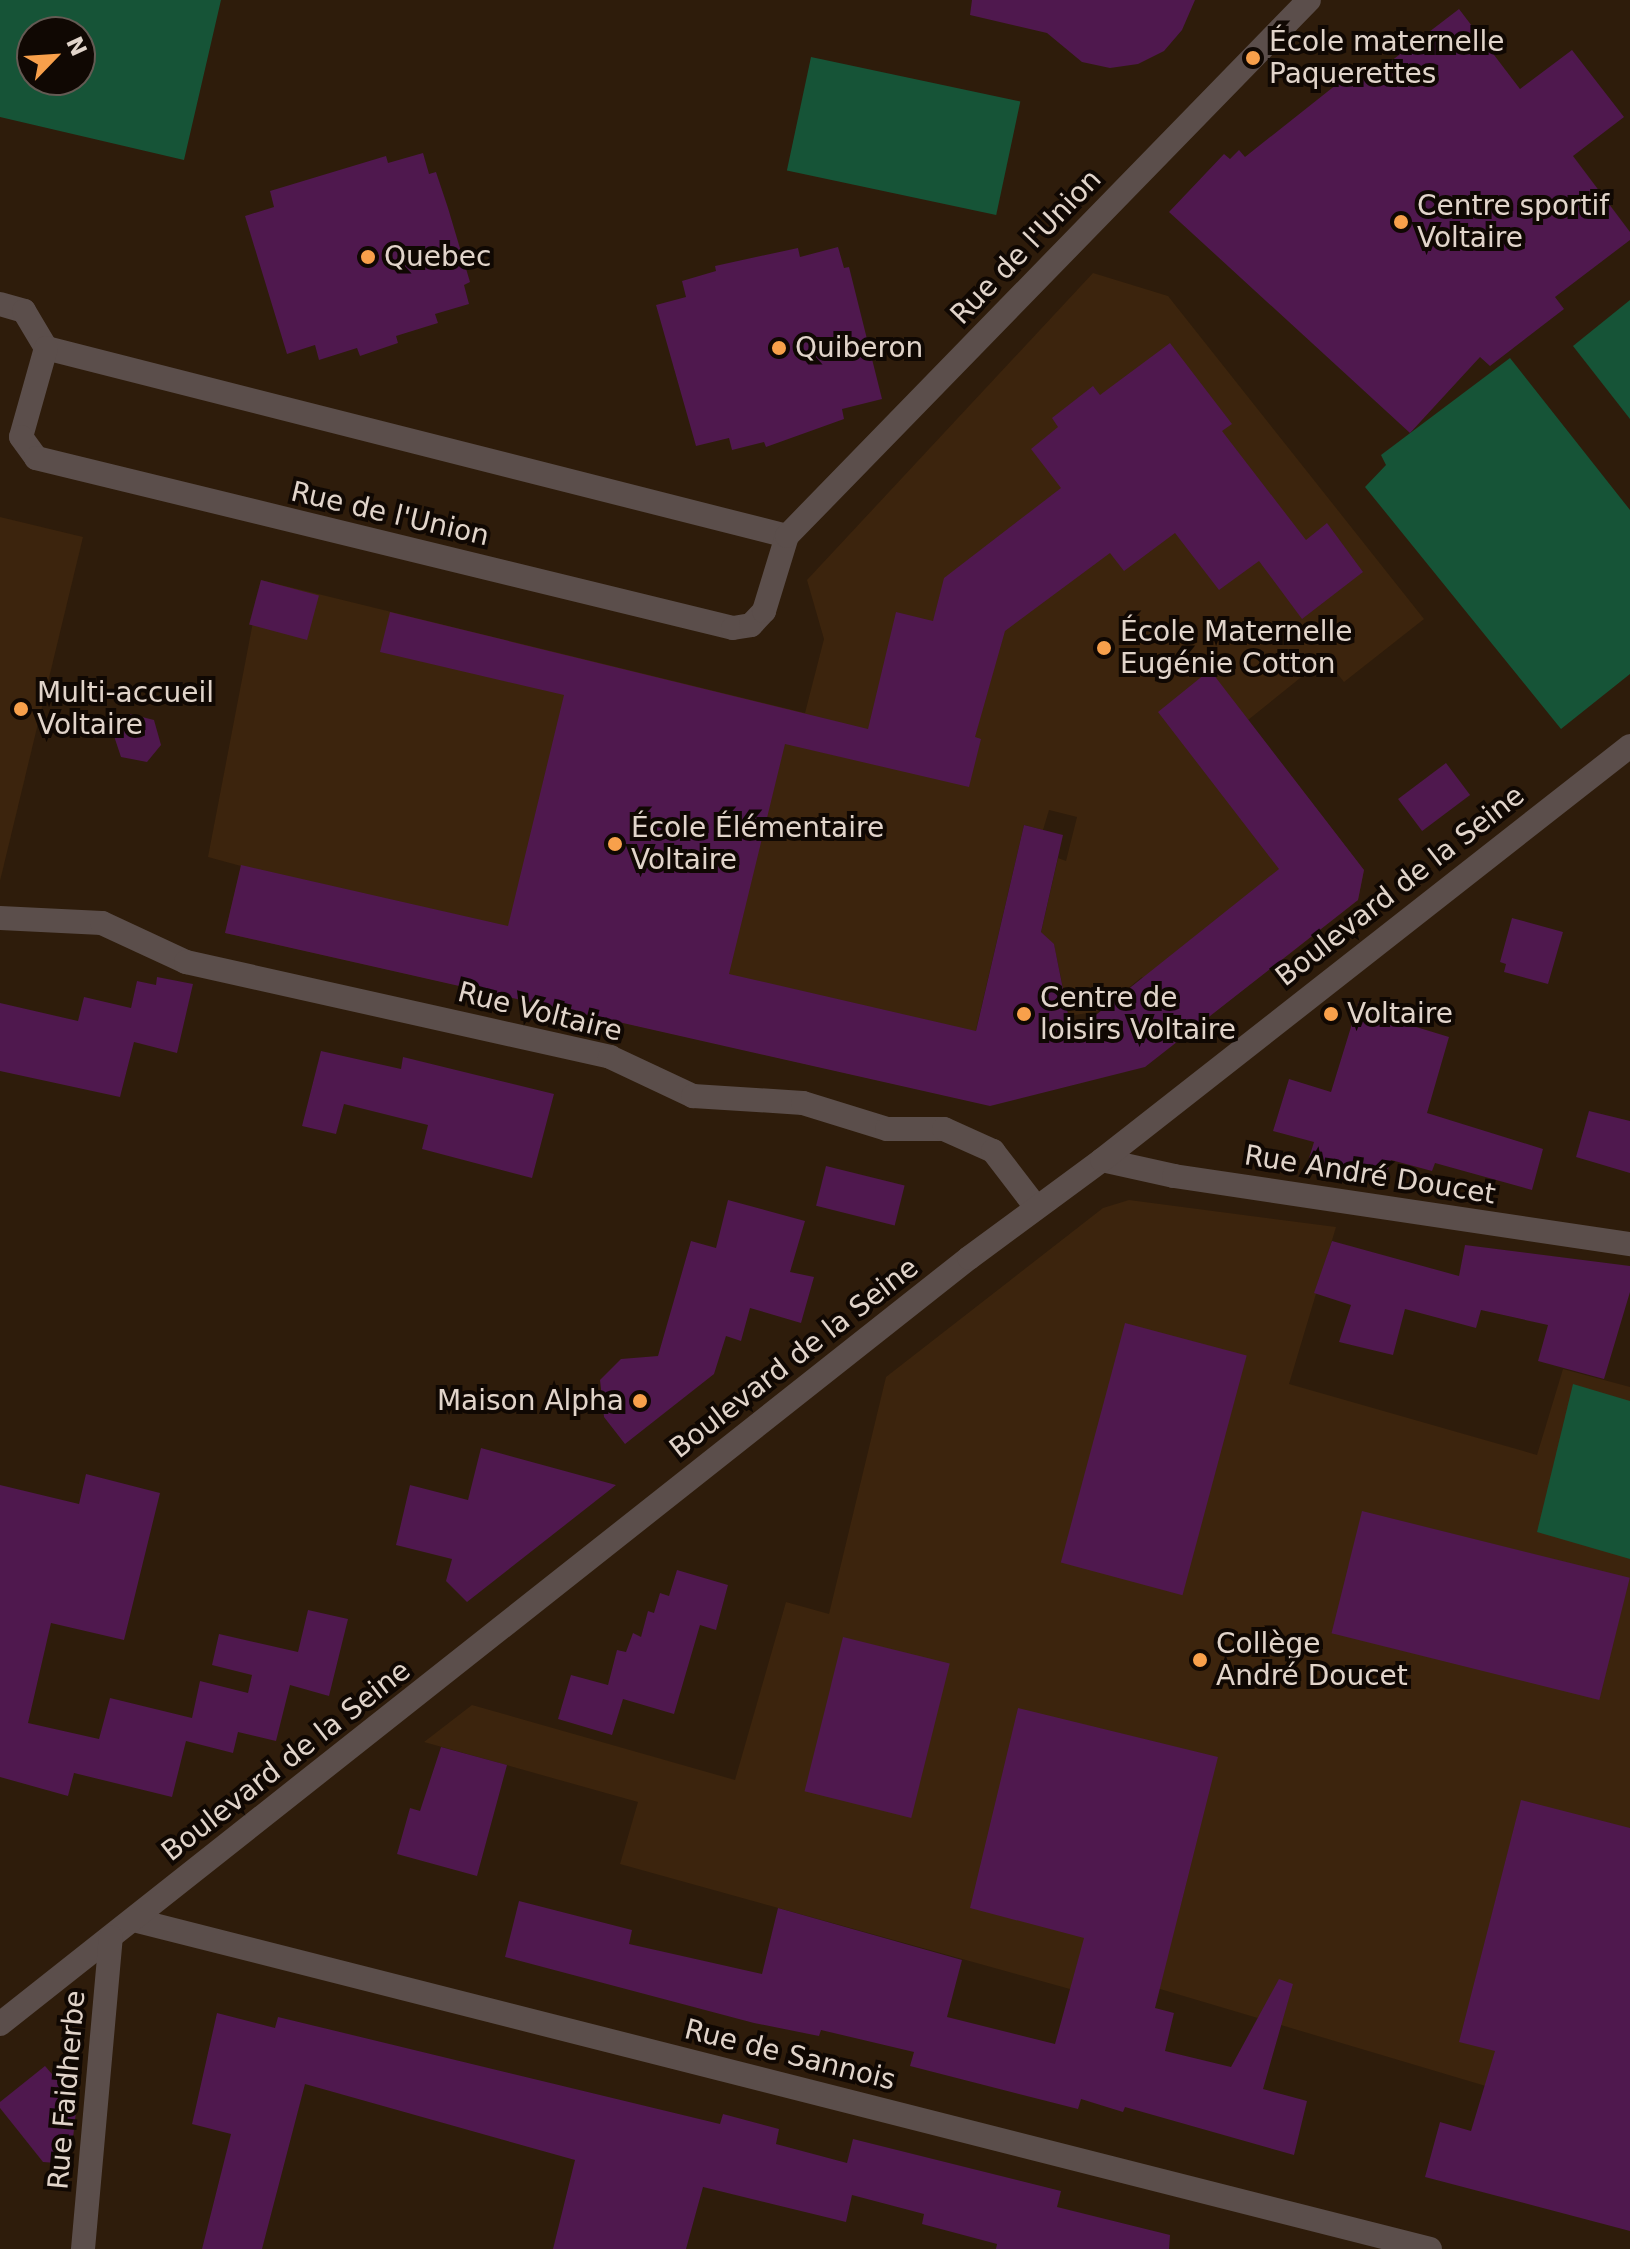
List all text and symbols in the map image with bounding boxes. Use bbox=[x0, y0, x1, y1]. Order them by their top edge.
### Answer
north arrow bbox=[16, 16, 96, 96]
place label: École maternelle Paquerettes bbox=[1269, 25, 1505, 91]
text: N bbox=[61, 33, 92, 60]
marker: École maternelle Paquerettes bbox=[1244, 49, 1262, 67]
street label: Rue de l'Union bbox=[944, 163, 1108, 331]
place label: Centre sportif Voltaire bbox=[1417, 189, 1609, 255]
marker: Centre sportif Voltaire bbox=[1392, 213, 1410, 231]
place label: Quebec bbox=[384, 240, 491, 274]
marker: Quebec bbox=[359, 248, 377, 266]
place label: Quiberon bbox=[795, 331, 923, 365]
marker: Quiberon bbox=[770, 339, 788, 357]
street label: Rue de l'Union bbox=[288, 475, 492, 553]
place label: École Maternelle Eugénie Cotton bbox=[1120, 615, 1352, 681]
marker: École Maternelle Eugénie Cotton bbox=[1095, 639, 1113, 657]
place label: Multi-accueil Voltaire bbox=[37, 676, 214, 742]
marker: Multi-accueil Voltaire bbox=[12, 700, 30, 718]
street label: Boulevard de la Seine bbox=[1269, 779, 1531, 993]
place label: École Élémentaire Voltaire bbox=[631, 811, 884, 877]
marker: École Élémentaire Voltaire bbox=[606, 835, 624, 853]
street label: Rue Voltaire bbox=[454, 975, 626, 1049]
place label: Centre de loisirs Voltaire bbox=[1040, 981, 1236, 1047]
place label: Voltaire bbox=[1347, 997, 1453, 1031]
marker: Centre de loisirs Voltaire bbox=[1015, 1005, 1033, 1023]
marker: Voltaire bbox=[1322, 1005, 1340, 1023]
street label: Rue André Doucet bbox=[1242, 1139, 1498, 1211]
street label: Boulevard de la Seine bbox=[663, 1251, 925, 1465]
place label: Maison Alpha bbox=[437, 1384, 624, 1418]
marker: Maison Alpha bbox=[631, 1392, 649, 1410]
place label: Collège André Doucet bbox=[1216, 1627, 1408, 1693]
marker: Collège André Doucet bbox=[1191, 1651, 1209, 1669]
street label: Boulevard de la Seine bbox=[155, 1654, 417, 1868]
street label: Rue Faidherbe bbox=[42, 1989, 92, 2191]
street label: Rue de Sannois bbox=[681, 2013, 899, 2097]

